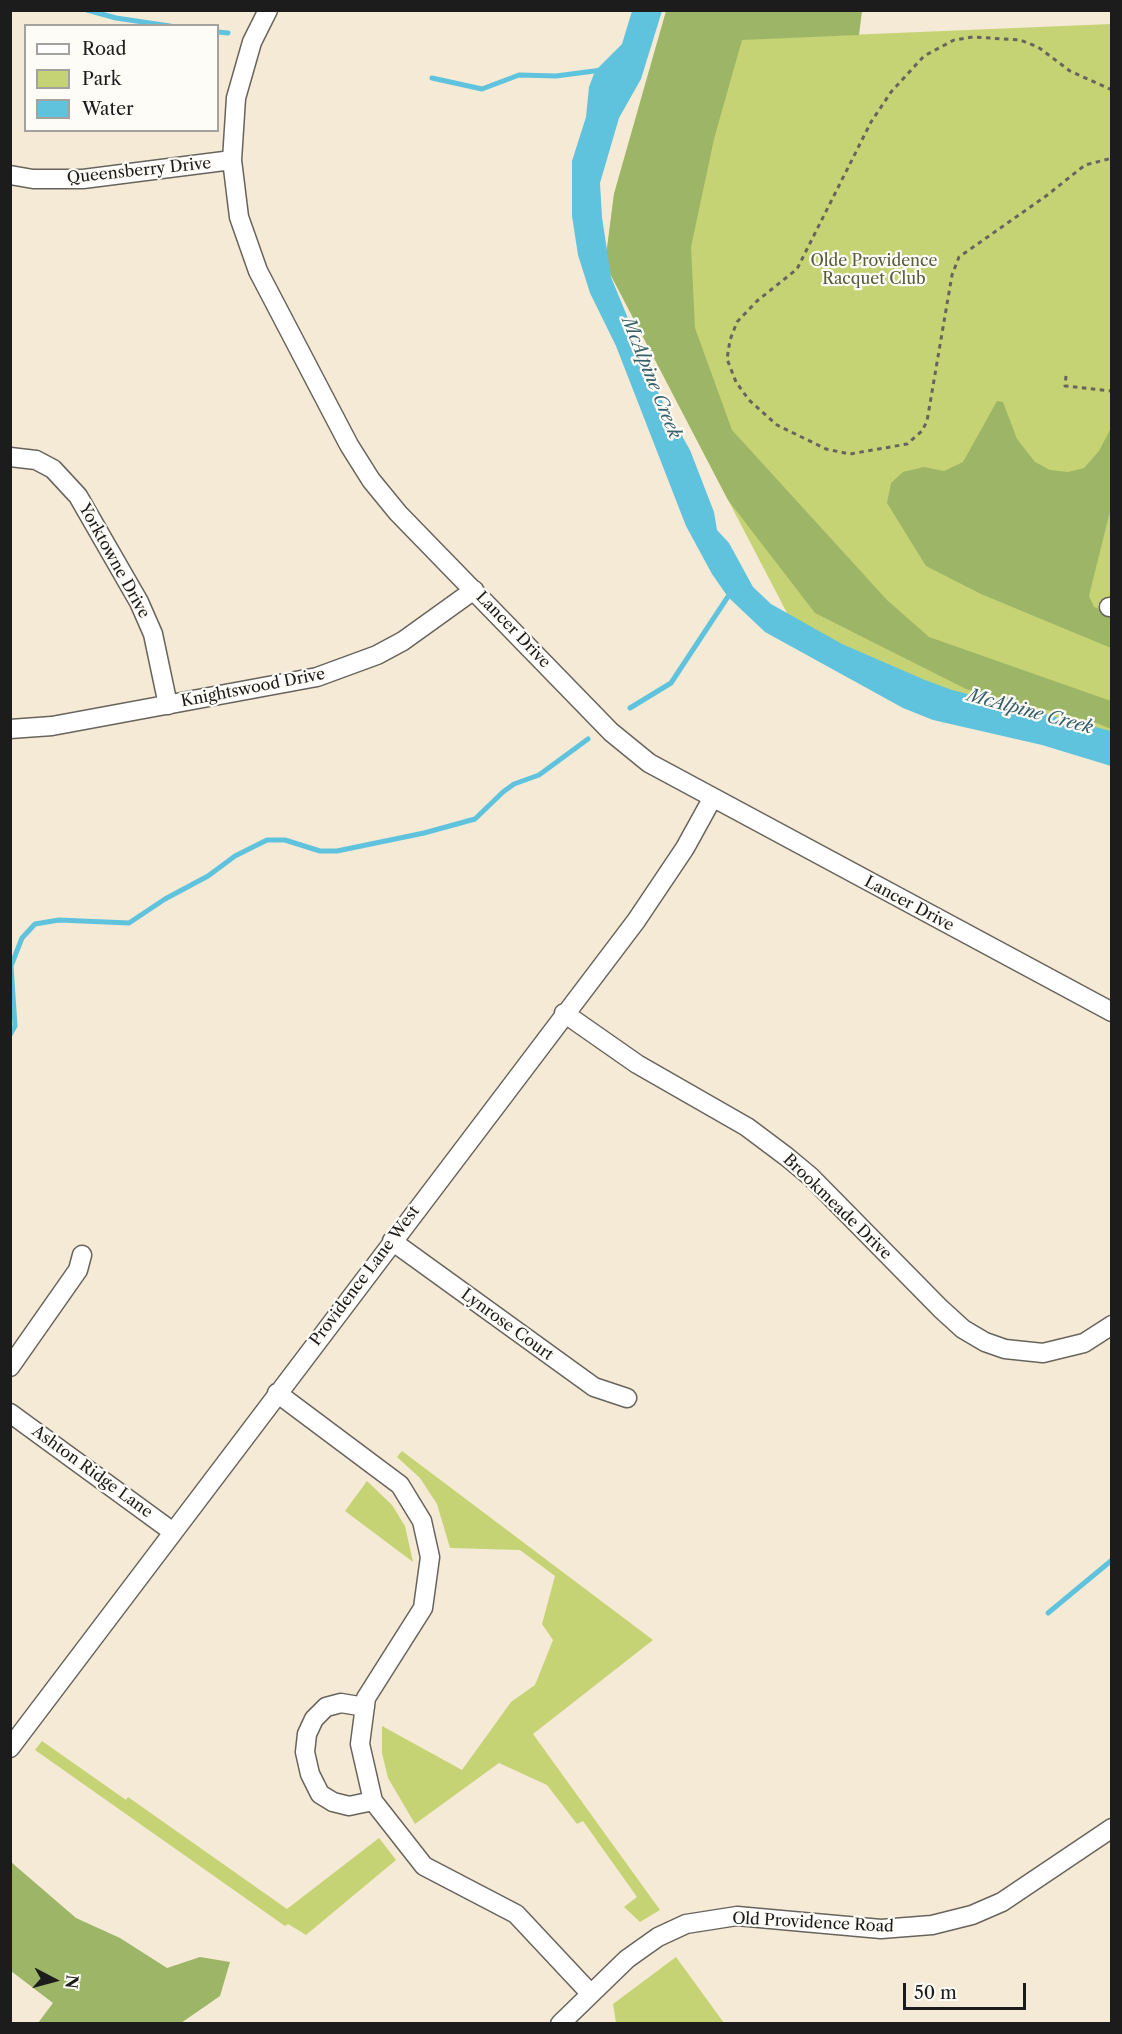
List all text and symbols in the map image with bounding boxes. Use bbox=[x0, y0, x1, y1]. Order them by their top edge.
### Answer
legend bbox=[24, 24, 219, 132]
text: Road bbox=[82, 38, 127, 60]
text: Park bbox=[82, 68, 121, 90]
text: Water bbox=[82, 98, 134, 120]
street label: Queensberry Drive bbox=[66, 154, 212, 188]
park label: Olde Providence Racquet Club bbox=[811, 251, 937, 289]
water label: McAlpine Creek bbox=[617, 314, 685, 442]
street label: Yorktowne Drive bbox=[75, 500, 153, 622]
street label: Lancer Drive bbox=[472, 588, 554, 672]
street label: Knightswood Drive bbox=[179, 665, 327, 711]
water label: McAlpine Creek bbox=[965, 685, 1095, 739]
street label: Lancer Drive bbox=[861, 872, 957, 936]
street label: Brookmeade Drive bbox=[779, 1150, 895, 1264]
street label: Providence Lane West bbox=[306, 1202, 424, 1350]
street label: Lynrose Court bbox=[457, 1285, 557, 1365]
street label: Ashton Ridge Lane bbox=[28, 1422, 156, 1522]
street label: Old Providence Road bbox=[732, 1909, 894, 1937]
north arrow bbox=[24, 1950, 84, 2010]
scale bar bbox=[906, 1971, 1029, 2009]
text: N bbox=[61, 1974, 83, 1990]
text: 50 m bbox=[914, 1982, 957, 2004]

